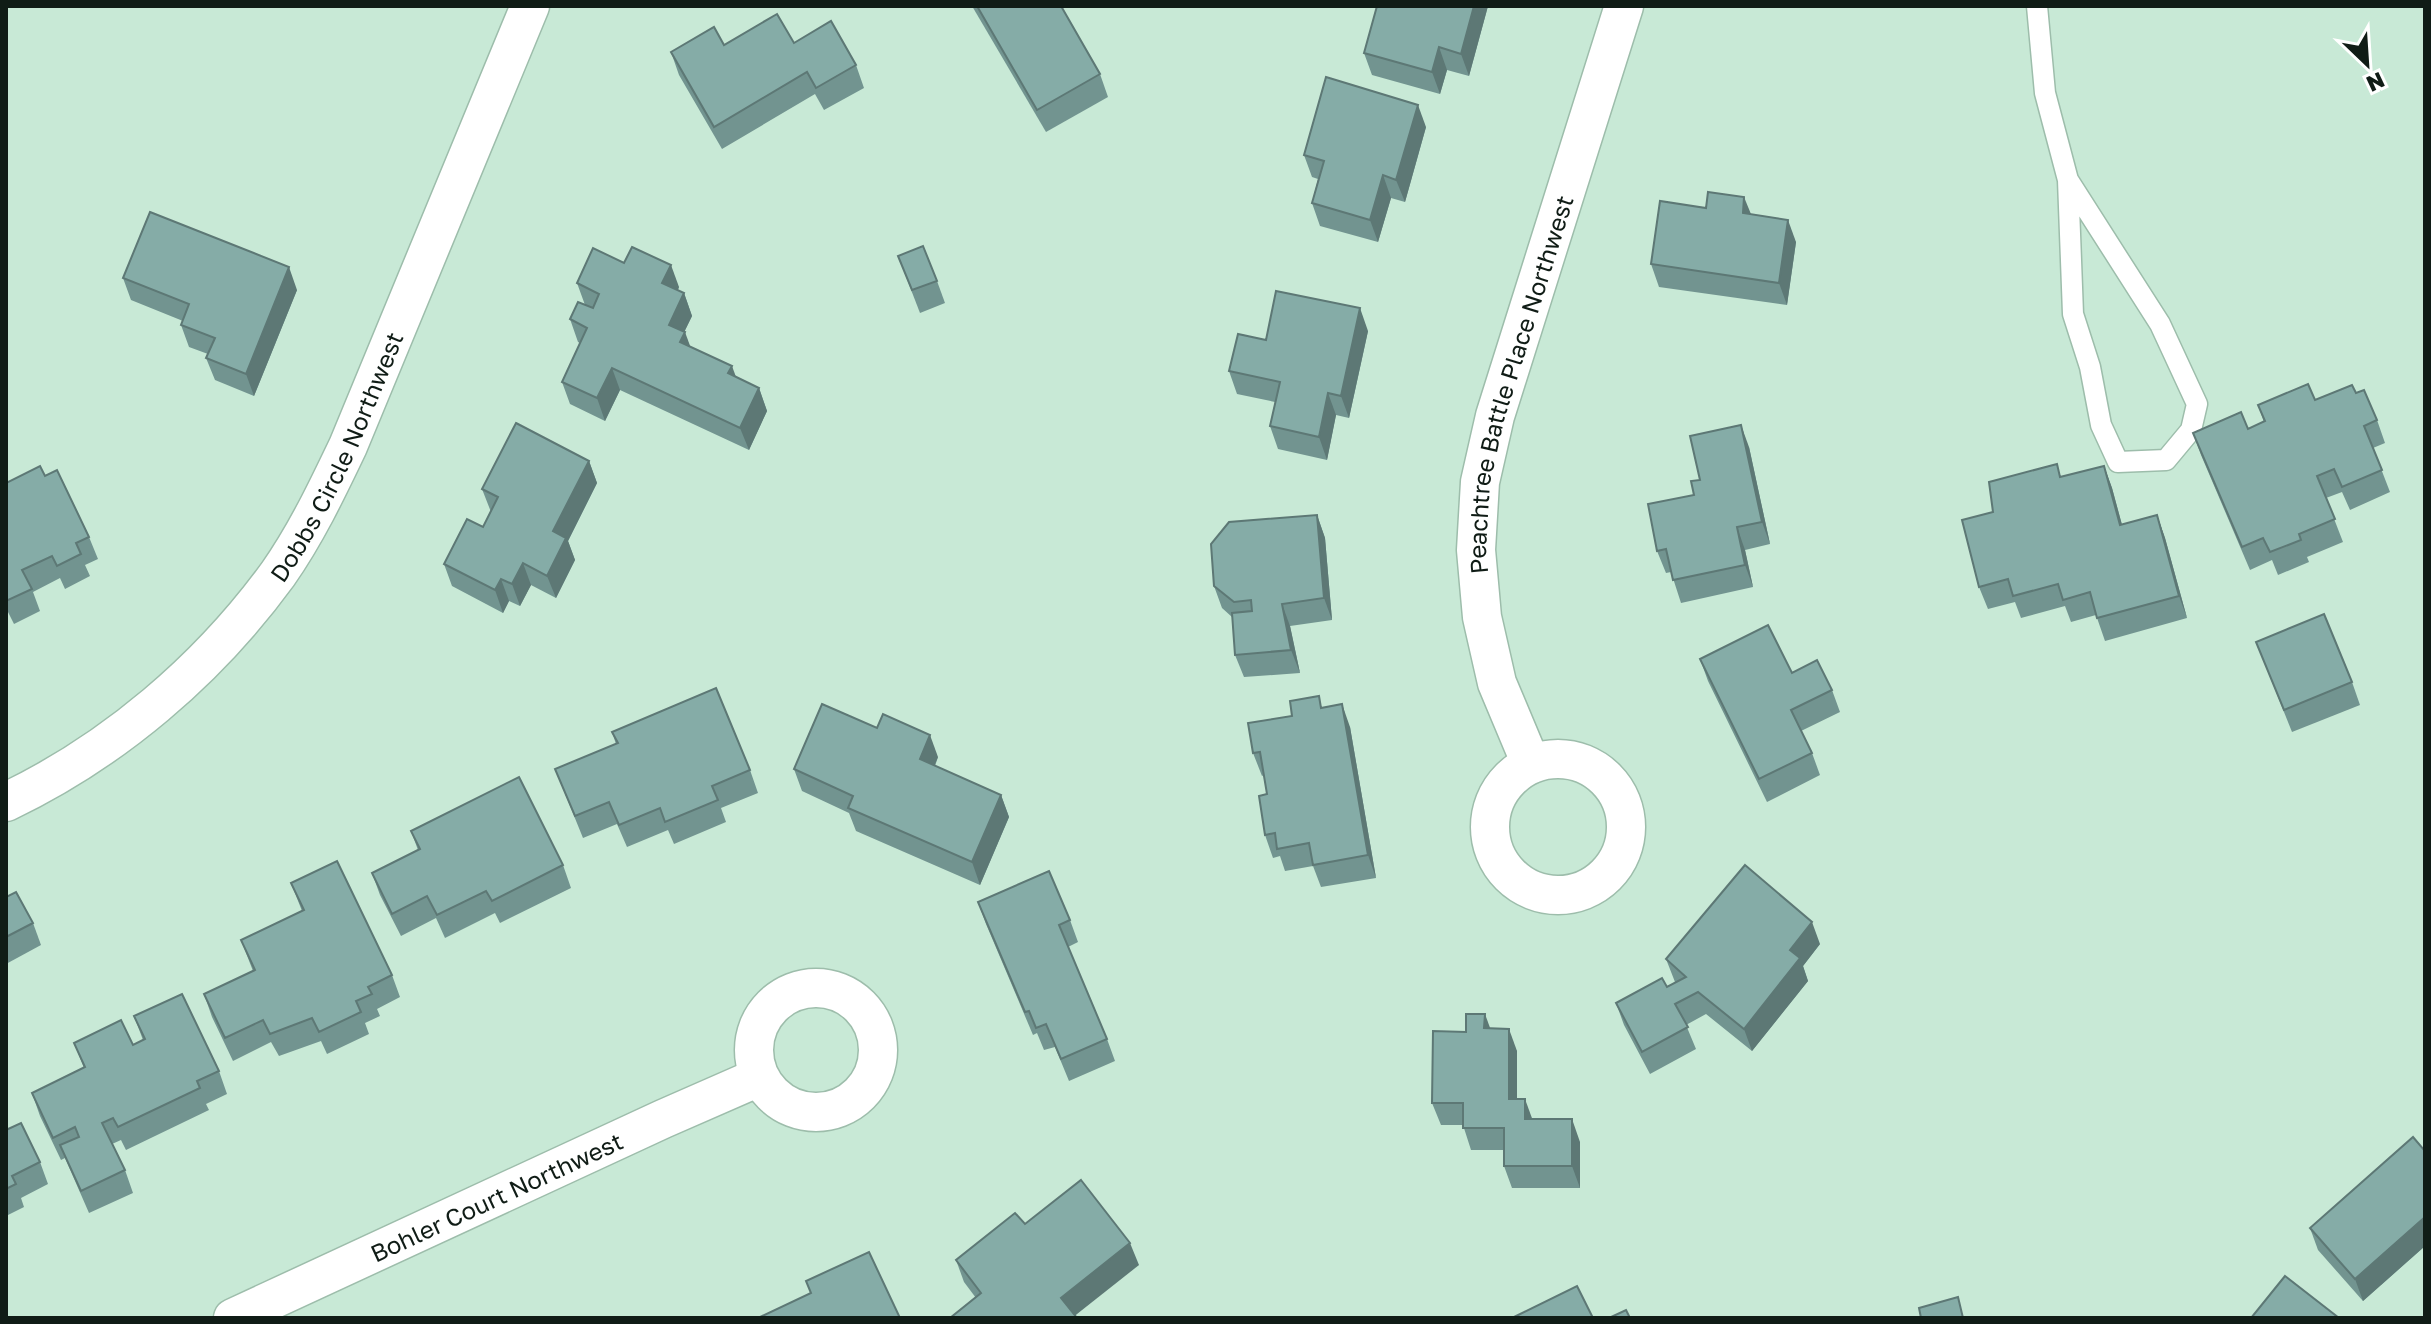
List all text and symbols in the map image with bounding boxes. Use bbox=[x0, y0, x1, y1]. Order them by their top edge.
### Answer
north arrow bbox=[2327, 24, 2407, 104]
text: N bbox=[2362, 67, 2389, 98]
street label: Peachtree Battle Place Northwest bbox=[1461, 191, 1578, 576]
street label: Dobbs Circle Northwest bbox=[263, 327, 408, 587]
street label: Bohler Court Northwest bbox=[365, 1125, 627, 1267]

